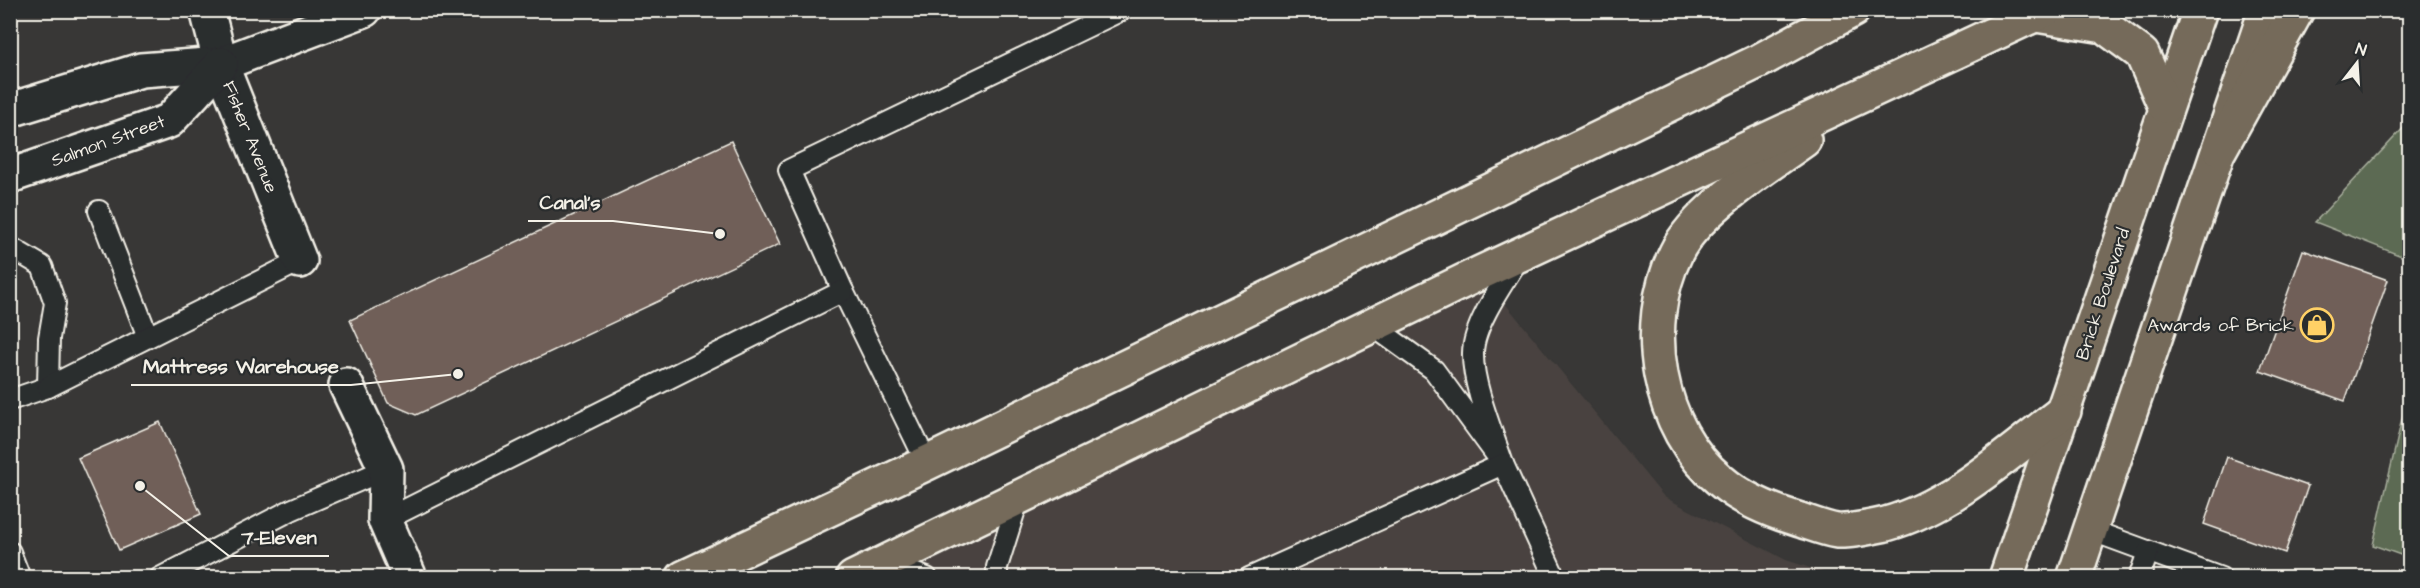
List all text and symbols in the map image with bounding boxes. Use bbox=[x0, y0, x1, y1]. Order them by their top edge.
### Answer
north arrow bbox=[2327, 33, 2387, 93]
text: N bbox=[2353, 38, 2369, 62]
street label: Fisher Avenue bbox=[216, 77, 284, 197]
street label: Salmon Street bbox=[48, 109, 169, 173]
callout: Canal's bbox=[528, 183, 613, 221]
text: Canal's bbox=[540, 189, 600, 217]
street label: Brick Boulevard bbox=[2070, 225, 2136, 363]
shop icon: Awards of Brick bbox=[2299, 307, 2335, 343]
place label: Awards of Brick bbox=[2147, 313, 2294, 338]
callout: Mattress Warehouse bbox=[131, 347, 351, 385]
text: Mattress Warehouse bbox=[143, 353, 339, 381]
callout: 7-Eleven bbox=[229, 518, 329, 556]
text: 7-Eleven bbox=[240, 524, 317, 552]

